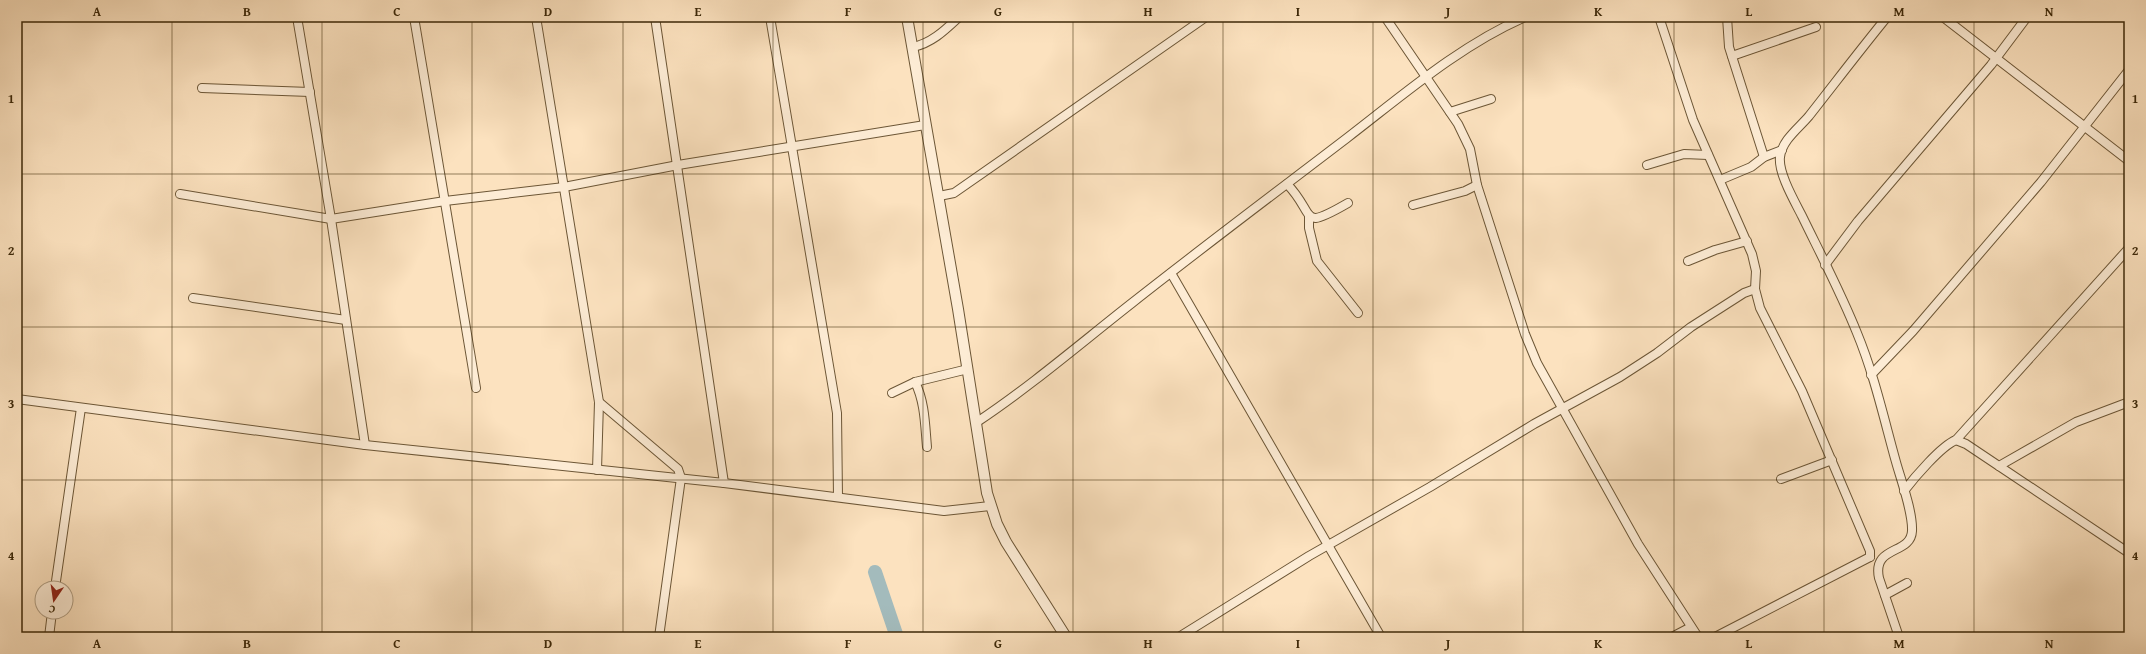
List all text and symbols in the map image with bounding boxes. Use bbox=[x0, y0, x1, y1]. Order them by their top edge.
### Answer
text: A bbox=[93, 2, 102, 21]
text: B bbox=[243, 2, 251, 21]
text: C bbox=[393, 2, 401, 21]
text: D bbox=[544, 2, 552, 21]
text: E bbox=[695, 2, 702, 21]
text: F bbox=[845, 2, 852, 21]
text: G bbox=[994, 2, 1002, 21]
text: H bbox=[1143, 2, 1153, 21]
text: I bbox=[1296, 2, 1300, 21]
text: J bbox=[1444, 2, 1451, 21]
text: K bbox=[1594, 2, 1603, 21]
text: L bbox=[1746, 2, 1753, 21]
text: M bbox=[1893, 2, 1905, 21]
text: N bbox=[2045, 2, 2054, 21]
text: 1 bbox=[8, 89, 14, 108]
text: 1 bbox=[2132, 89, 2138, 108]
text: 2 bbox=[8, 241, 15, 260]
text: 2 bbox=[2132, 241, 2139, 260]
text: 3 bbox=[8, 394, 14, 413]
text: 3 bbox=[2132, 394, 2138, 413]
text: 4 bbox=[8, 546, 15, 565]
text: 4 bbox=[2132, 546, 2139, 565]
north arrow bbox=[34, 580, 74, 620]
text: С bbox=[47, 601, 57, 618]
text: A bbox=[93, 634, 102, 653]
text: B bbox=[243, 634, 251, 653]
text: C bbox=[393, 634, 401, 653]
text: D bbox=[544, 634, 552, 653]
text: E bbox=[695, 634, 702, 653]
text: F bbox=[845, 634, 852, 653]
text: G bbox=[994, 634, 1002, 653]
text: H bbox=[1143, 634, 1153, 653]
text: I bbox=[1296, 634, 1300, 653]
text: J bbox=[1444, 634, 1451, 653]
text: K bbox=[1594, 634, 1603, 653]
text: L bbox=[1746, 634, 1753, 653]
text: M bbox=[1893, 634, 1905, 653]
text: N bbox=[2045, 634, 2054, 653]

